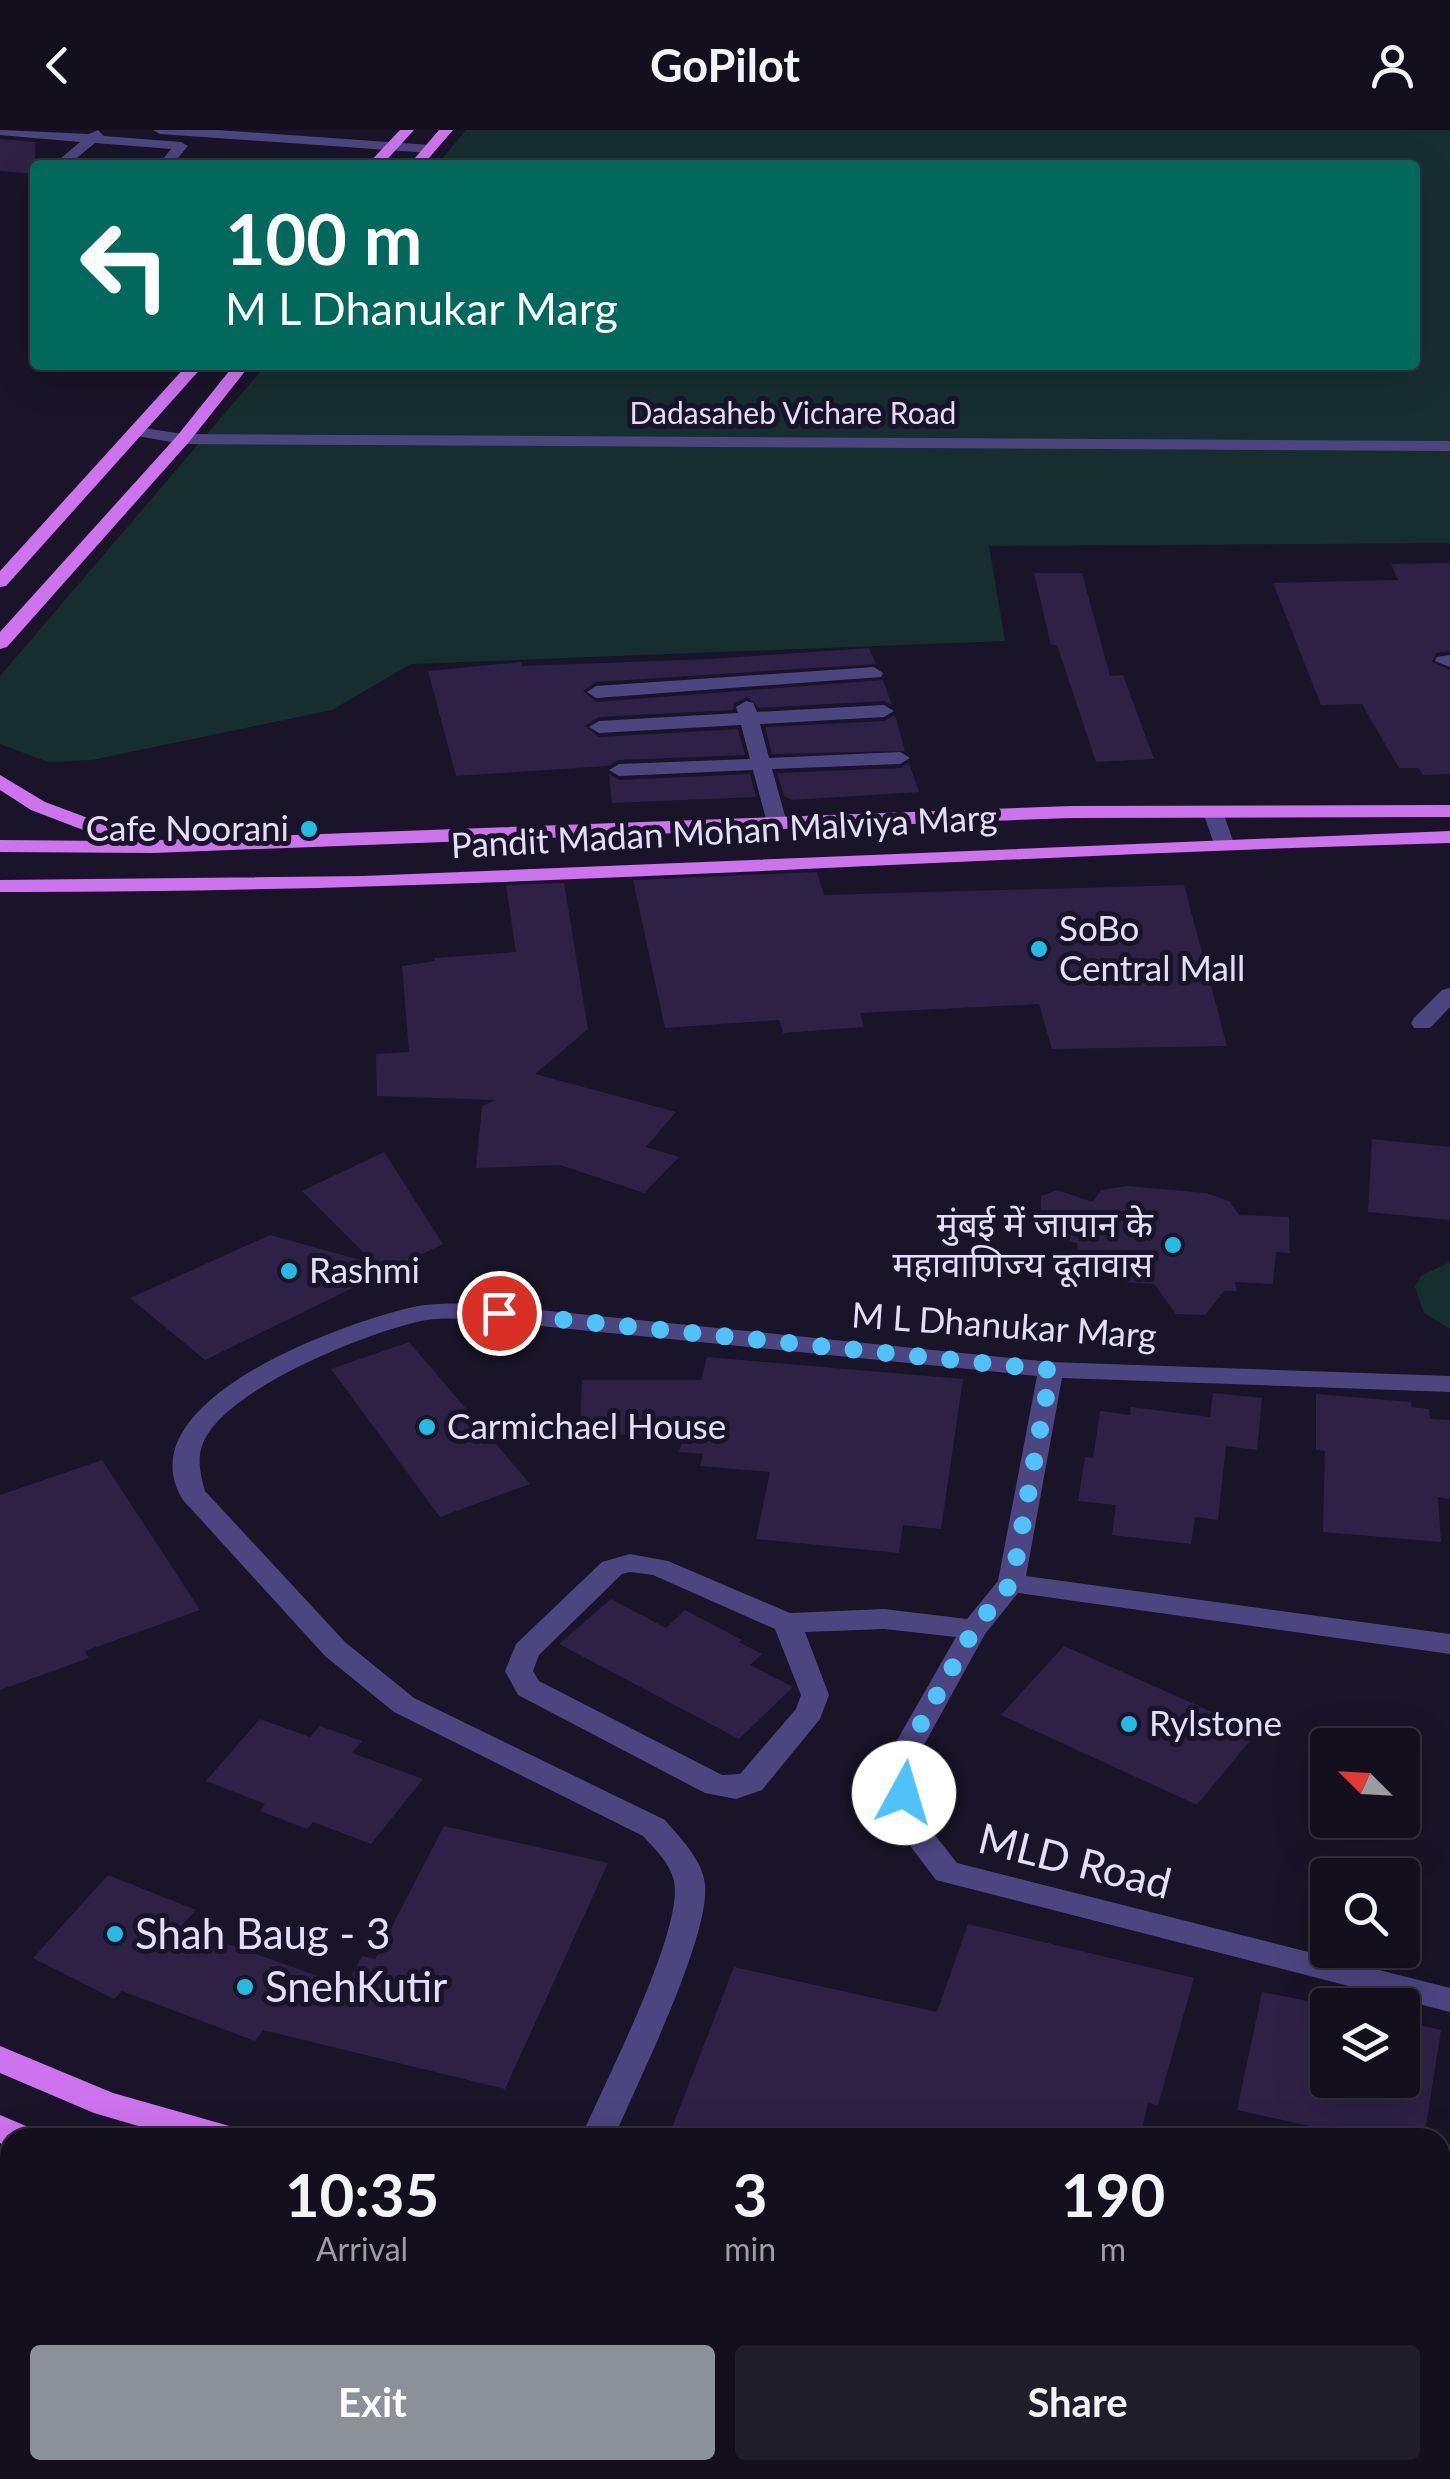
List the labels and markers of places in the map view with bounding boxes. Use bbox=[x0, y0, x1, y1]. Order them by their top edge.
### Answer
place label: Cafe Noorani bbox=[86, 806, 289, 848]
marker: Cafe Noorani bbox=[298, 818, 320, 840]
place label: SoBo Central Mall bbox=[1059, 906, 1245, 988]
marker: SoBo Central Mall bbox=[1028, 938, 1050, 960]
place label: मुंबई में जापान के महावाणिज्य दूतावास bbox=[892, 1202, 1154, 1288]
marker: मुंबई में जापान के महावाणिज्य दूतावास bbox=[1162, 1234, 1184, 1256]
place label: Rashmi bbox=[309, 1248, 420, 1290]
marker: Rashmi bbox=[278, 1260, 300, 1282]
pin bbox=[457, 1271, 542, 1356]
place label: Carmichael House bbox=[447, 1404, 726, 1446]
marker: Carmichael House bbox=[416, 1416, 438, 1438]
place label: Rylstone bbox=[1149, 1701, 1282, 1743]
marker: Rylstone bbox=[1118, 1713, 1140, 1735]
place label: Shah Baug - 3 bbox=[135, 1908, 390, 1958]
marker: Shah Baug - 3 bbox=[104, 1923, 126, 1945]
place label: SnehKutir bbox=[265, 1961, 447, 2011]
marker: SnehKutir bbox=[234, 1976, 256, 1998]

